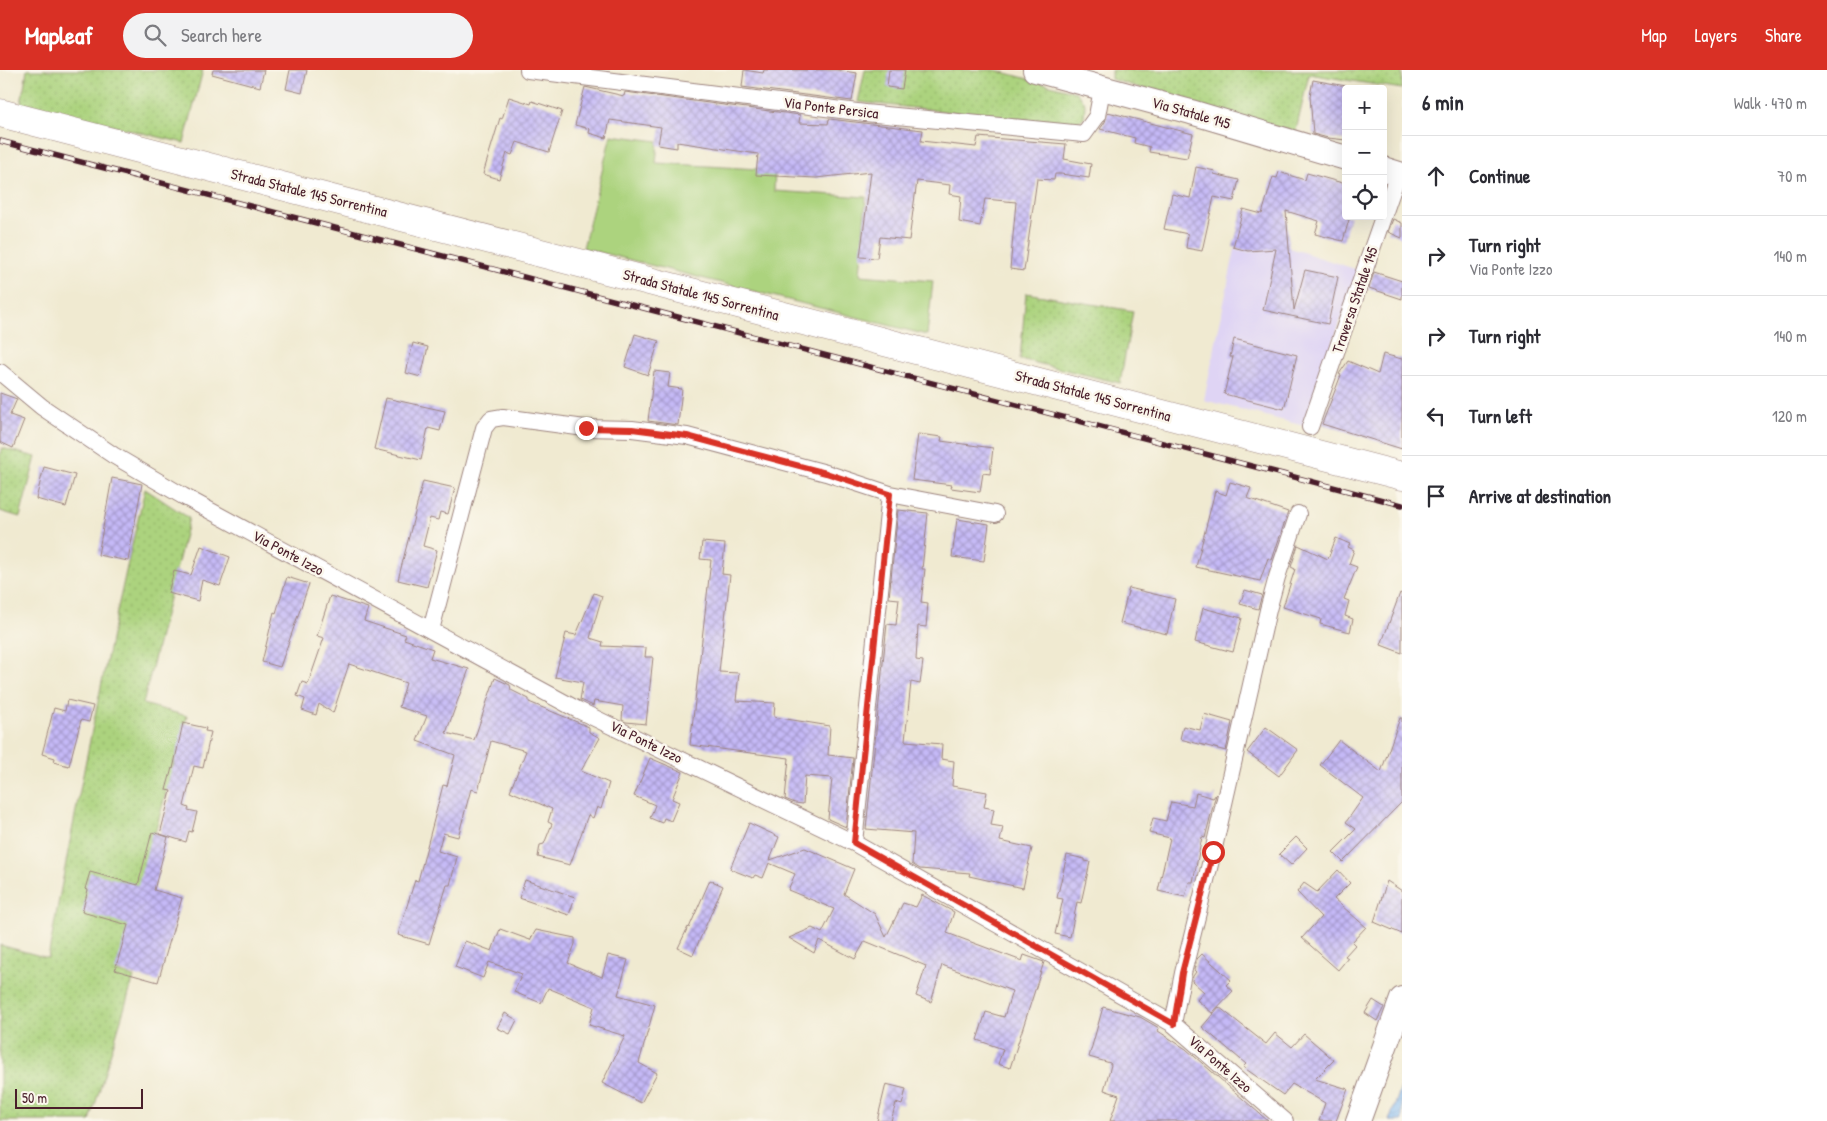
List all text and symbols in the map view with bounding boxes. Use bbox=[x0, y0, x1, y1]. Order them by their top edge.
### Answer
search box bbox=[123, 13, 473, 58]
text: Mapleaf bbox=[25, 19, 93, 51]
icon: search bbox=[141, 21, 169, 49]
text: Search here bbox=[181, 22, 262, 48]
text: Map bbox=[1641, 23, 1667, 48]
text: Layers bbox=[1695, 23, 1737, 48]
text: Share bbox=[1765, 23, 1802, 48]
map controls bbox=[1342, 85, 1387, 220]
button: + bbox=[1342, 85, 1387, 130]
text: 6 min bbox=[1422, 88, 1464, 117]
street label: Via Ponte Persica bbox=[782, 91, 880, 124]
street label: Via Statale 145 bbox=[1149, 91, 1234, 134]
text: Walk · 470 m bbox=[1734, 92, 1807, 114]
button: − bbox=[1342, 130, 1387, 175]
icon: ahead bbox=[1422, 162, 1450, 190]
street label: Strada Statale 145 Sorrentina bbox=[229, 163, 390, 222]
text: Continue bbox=[1469, 163, 1530, 189]
text: 70 m bbox=[1777, 165, 1807, 187]
button: locate bbox=[1342, 175, 1387, 220]
text: Turn right bbox=[1469, 232, 1540, 258]
icon: right bbox=[1422, 242, 1450, 270]
street label: Traversa Statale 145 bbox=[1326, 243, 1383, 356]
text: 140 m bbox=[1773, 245, 1807, 267]
text: Via Ponte Izzo bbox=[1469, 258, 1552, 280]
street label: Strada Statale 145 Sorrentina bbox=[621, 264, 781, 325]
icon: right bbox=[1422, 322, 1450, 350]
text: Turn right bbox=[1469, 323, 1540, 349]
text: 140 m bbox=[1773, 325, 1807, 347]
street label: Strada Statale 145 Sorrentina bbox=[1013, 365, 1173, 426]
icon: left bbox=[1422, 402, 1450, 430]
text: Turn left bbox=[1469, 403, 1532, 429]
text: 120 m bbox=[1772, 405, 1807, 427]
route end bbox=[575, 417, 598, 440]
icon: arrive bbox=[1422, 482, 1450, 510]
text: Arrive at destination bbox=[1469, 483, 1611, 509]
street label: Via Ponte Izzo bbox=[249, 525, 328, 580]
street label: Via Ponte Izzo bbox=[606, 715, 686, 768]
route start bbox=[1202, 841, 1225, 864]
street label: Via Ponte Izzo bbox=[1184, 1030, 1257, 1097]
scale bar bbox=[15, 1086, 142, 1109]
text: 50 m bbox=[22, 1088, 47, 1107]

